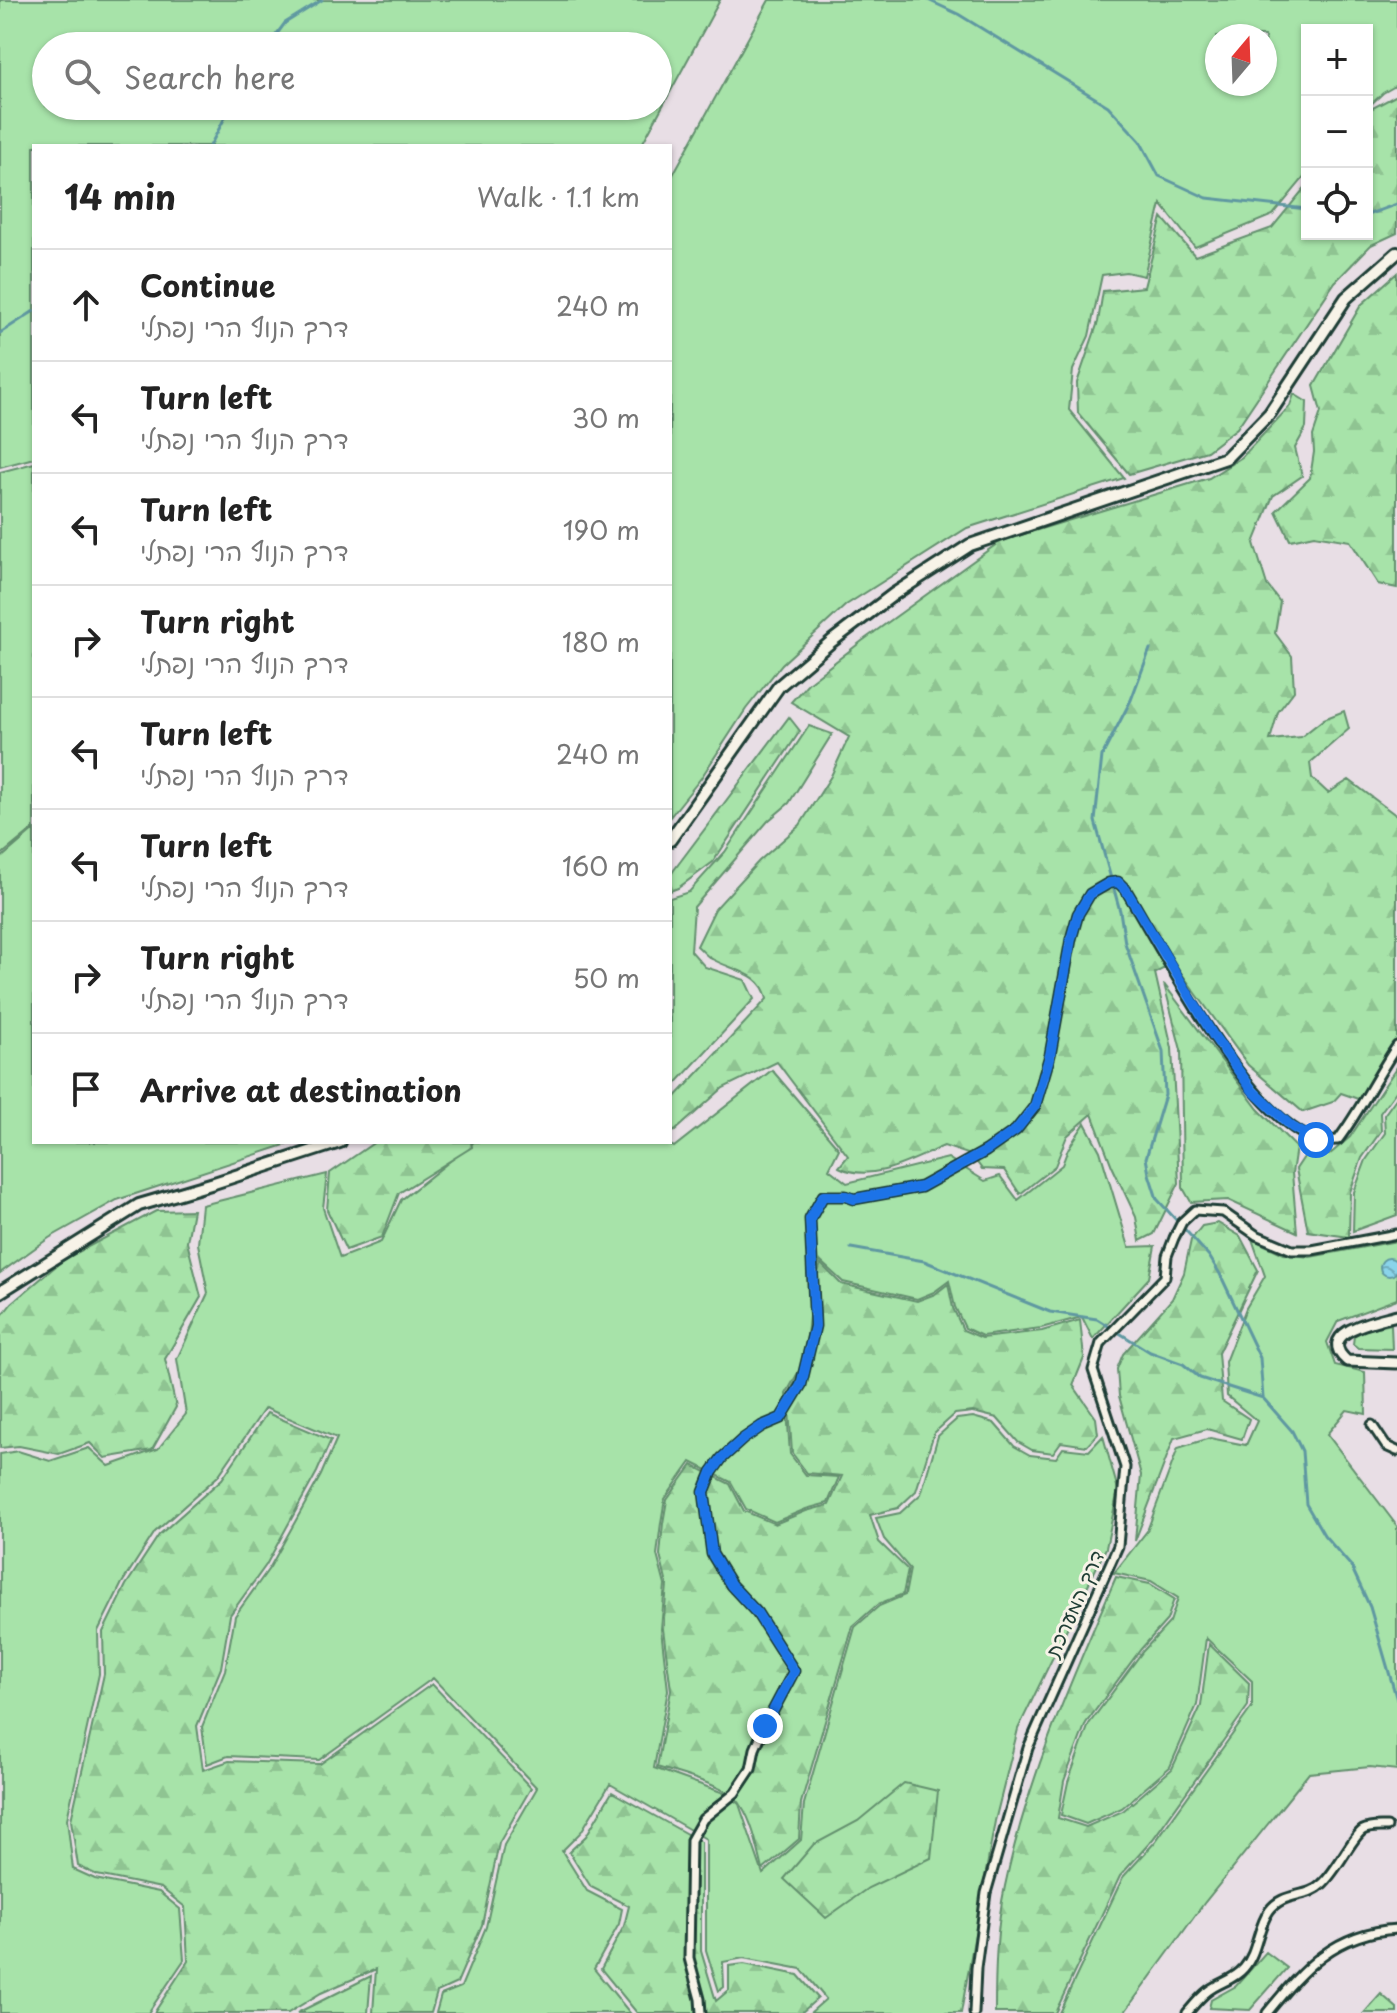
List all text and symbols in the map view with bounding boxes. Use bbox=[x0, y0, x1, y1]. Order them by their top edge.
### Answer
north arrow bbox=[1205, 24, 1277, 96]
map controls bbox=[1301, 24, 1373, 240]
button: + bbox=[1301, 24, 1373, 96]
search box bbox=[32, 32, 672, 120]
icon: search bbox=[60, 54, 104, 98]
text: Search here bbox=[124, 54, 296, 99]
button: − bbox=[1301, 96, 1373, 168]
button: locate bbox=[1301, 168, 1373, 240]
text: 14 min bbox=[64, 170, 176, 222]
text: Walk · 1.1 km bbox=[477, 177, 640, 216]
text: Continue bbox=[140, 262, 275, 307]
icon: ahead bbox=[64, 283, 108, 327]
text: 240 m bbox=[556, 286, 640, 325]
text: דרך הנוף הרי נפתלי bbox=[140, 307, 349, 346]
text: Turn left bbox=[140, 374, 272, 419]
icon: left bbox=[64, 395, 108, 439]
text: 30 m bbox=[572, 398, 640, 437]
text: דרך הנוף הרי נפתלי bbox=[140, 419, 349, 458]
text: Turn left bbox=[140, 486, 272, 531]
icon: left bbox=[64, 507, 108, 551]
text: 190 m bbox=[563, 510, 640, 549]
text: דרך הנוף הרי נפתלי bbox=[140, 531, 349, 570]
text: Turn right bbox=[140, 598, 295, 643]
icon: right bbox=[64, 619, 108, 663]
text: 180 m bbox=[562, 622, 640, 661]
text: דרך הנוף הרי נפתלי bbox=[140, 643, 349, 682]
text: Turn left bbox=[140, 710, 272, 755]
icon: left bbox=[64, 731, 108, 775]
text: 240 m bbox=[556, 734, 640, 773]
text: דרך הנוף הרי נפתלי bbox=[140, 755, 349, 794]
text: Turn left bbox=[140, 822, 272, 867]
icon: left bbox=[64, 843, 108, 887]
text: 160 m bbox=[562, 846, 640, 885]
text: דרך הנוף הרי נפתלי bbox=[140, 867, 349, 906]
text: Turn right bbox=[140, 934, 295, 979]
icon: right bbox=[64, 955, 108, 999]
text: 50 m bbox=[573, 958, 640, 997]
text: דרך הנוף הרי נפתלי bbox=[140, 979, 349, 1018]
icon: arrive bbox=[64, 1067, 108, 1111]
text: Arrive at destination bbox=[140, 1067, 462, 1112]
route start bbox=[1298, 1122, 1334, 1158]
street label: דרך המערכת bbox=[1037, 1545, 1111, 1663]
route end bbox=[747, 1708, 783, 1744]

